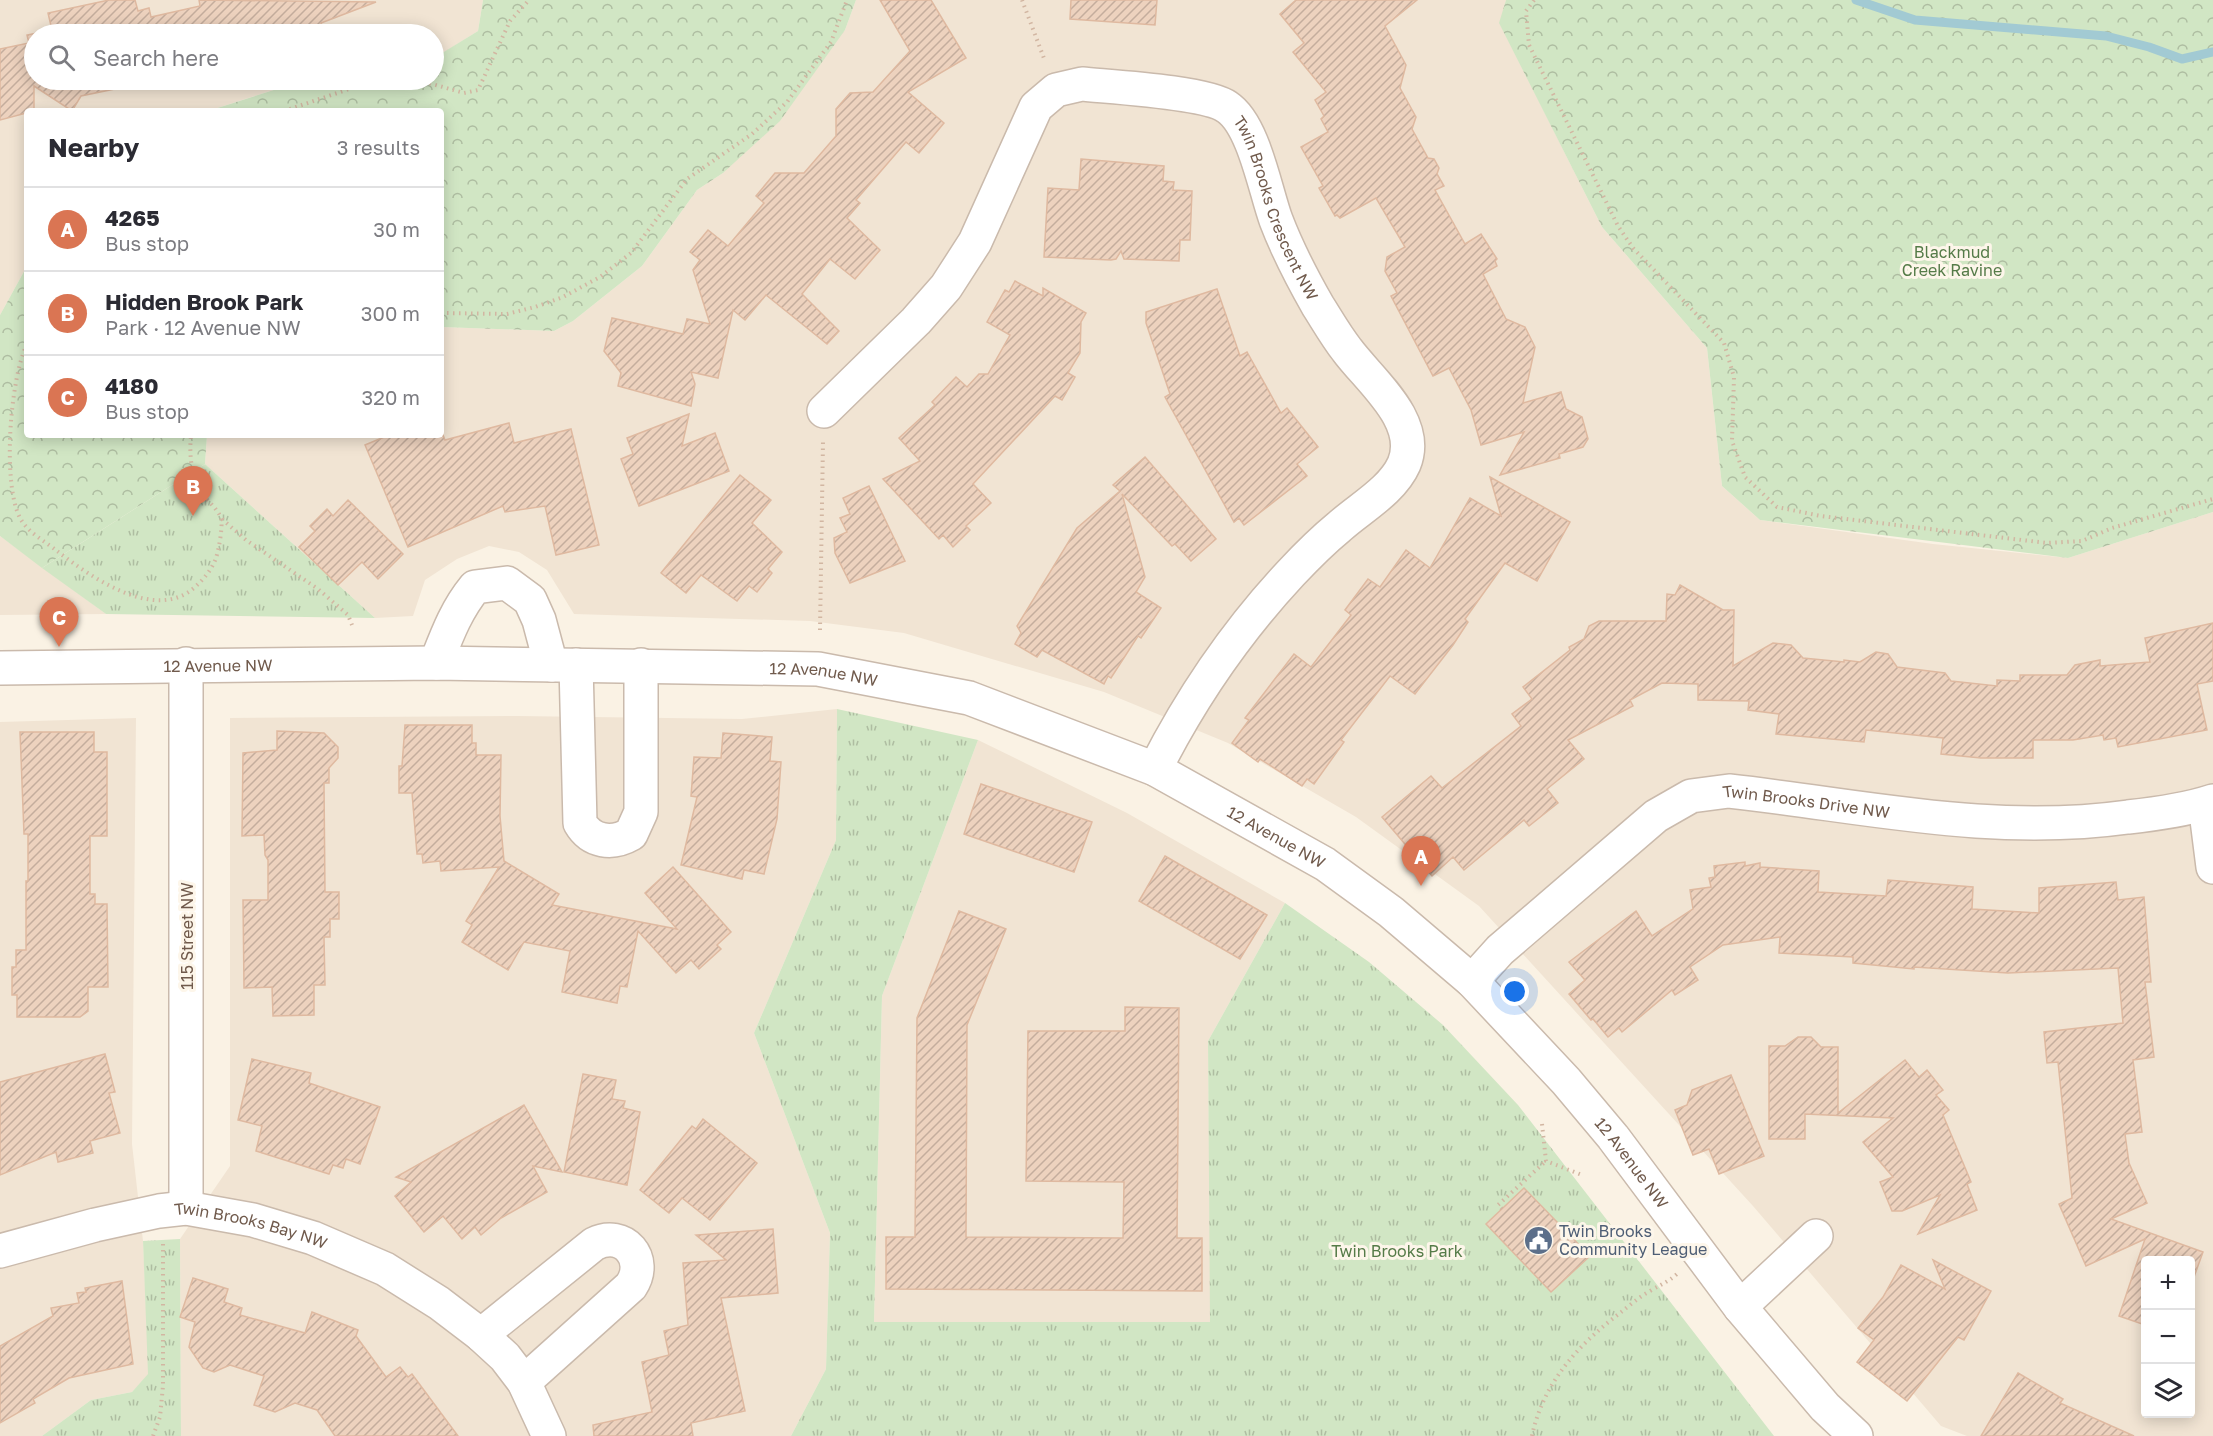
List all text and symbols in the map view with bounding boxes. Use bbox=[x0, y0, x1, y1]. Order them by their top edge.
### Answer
search box bbox=[24, 24, 444, 90]
icon: search bbox=[45, 41, 78, 74]
text: Search here bbox=[93, 44, 219, 71]
street label: Twin Brooks Crescent NW bbox=[1229, 112, 1323, 304]
text: Nearby bbox=[48, 132, 139, 163]
text: 3 results bbox=[337, 135, 420, 159]
text: 4265 bbox=[105, 204, 160, 231]
text: A bbox=[60, 217, 75, 241]
text: 30 m bbox=[373, 217, 420, 241]
text: Bus stop bbox=[105, 231, 189, 255]
park label: Blackmud Creek Ravine bbox=[1902, 242, 2002, 280]
text: Hidden Brook Park bbox=[105, 288, 304, 315]
text: B bbox=[60, 301, 75, 325]
text: 300 m bbox=[361, 301, 420, 325]
text: Park · 12 Avenue NW bbox=[105, 315, 301, 339]
text: 4180 bbox=[105, 372, 158, 399]
text: C bbox=[60, 385, 75, 409]
text: 320 m bbox=[362, 385, 420, 409]
text: Bus stop bbox=[105, 399, 189, 423]
pin: B bbox=[174, 466, 212, 516]
pin: C bbox=[40, 598, 78, 647]
street label: 12 Avenue NW bbox=[163, 655, 273, 676]
street label: 12 Avenue NW bbox=[769, 658, 879, 690]
street label: Twin Brooks Drive NW bbox=[1721, 781, 1891, 822]
street label: 12 Avenue NW bbox=[1224, 801, 1329, 872]
pin: A bbox=[1402, 836, 1440, 886]
street label: 115 Street NW bbox=[177, 882, 197, 990]
your location bbox=[1500, 977, 1529, 1006]
street label: 12 Avenue NW bbox=[1591, 1113, 1673, 1212]
street label: Twin Brooks Bay NW bbox=[173, 1198, 330, 1253]
place label: Twin Brooks Community League bbox=[1559, 1221, 1707, 1259]
public building icon: Twin Brooks Community League bbox=[1522, 1224, 1554, 1256]
park label: Twin Brooks Park bbox=[1331, 1241, 1463, 1261]
map controls bbox=[2141, 1256, 2195, 1418]
button: + bbox=[2141, 1256, 2195, 1310]
button: − bbox=[2141, 1310, 2195, 1364]
button: layers bbox=[2141, 1364, 2195, 1418]

